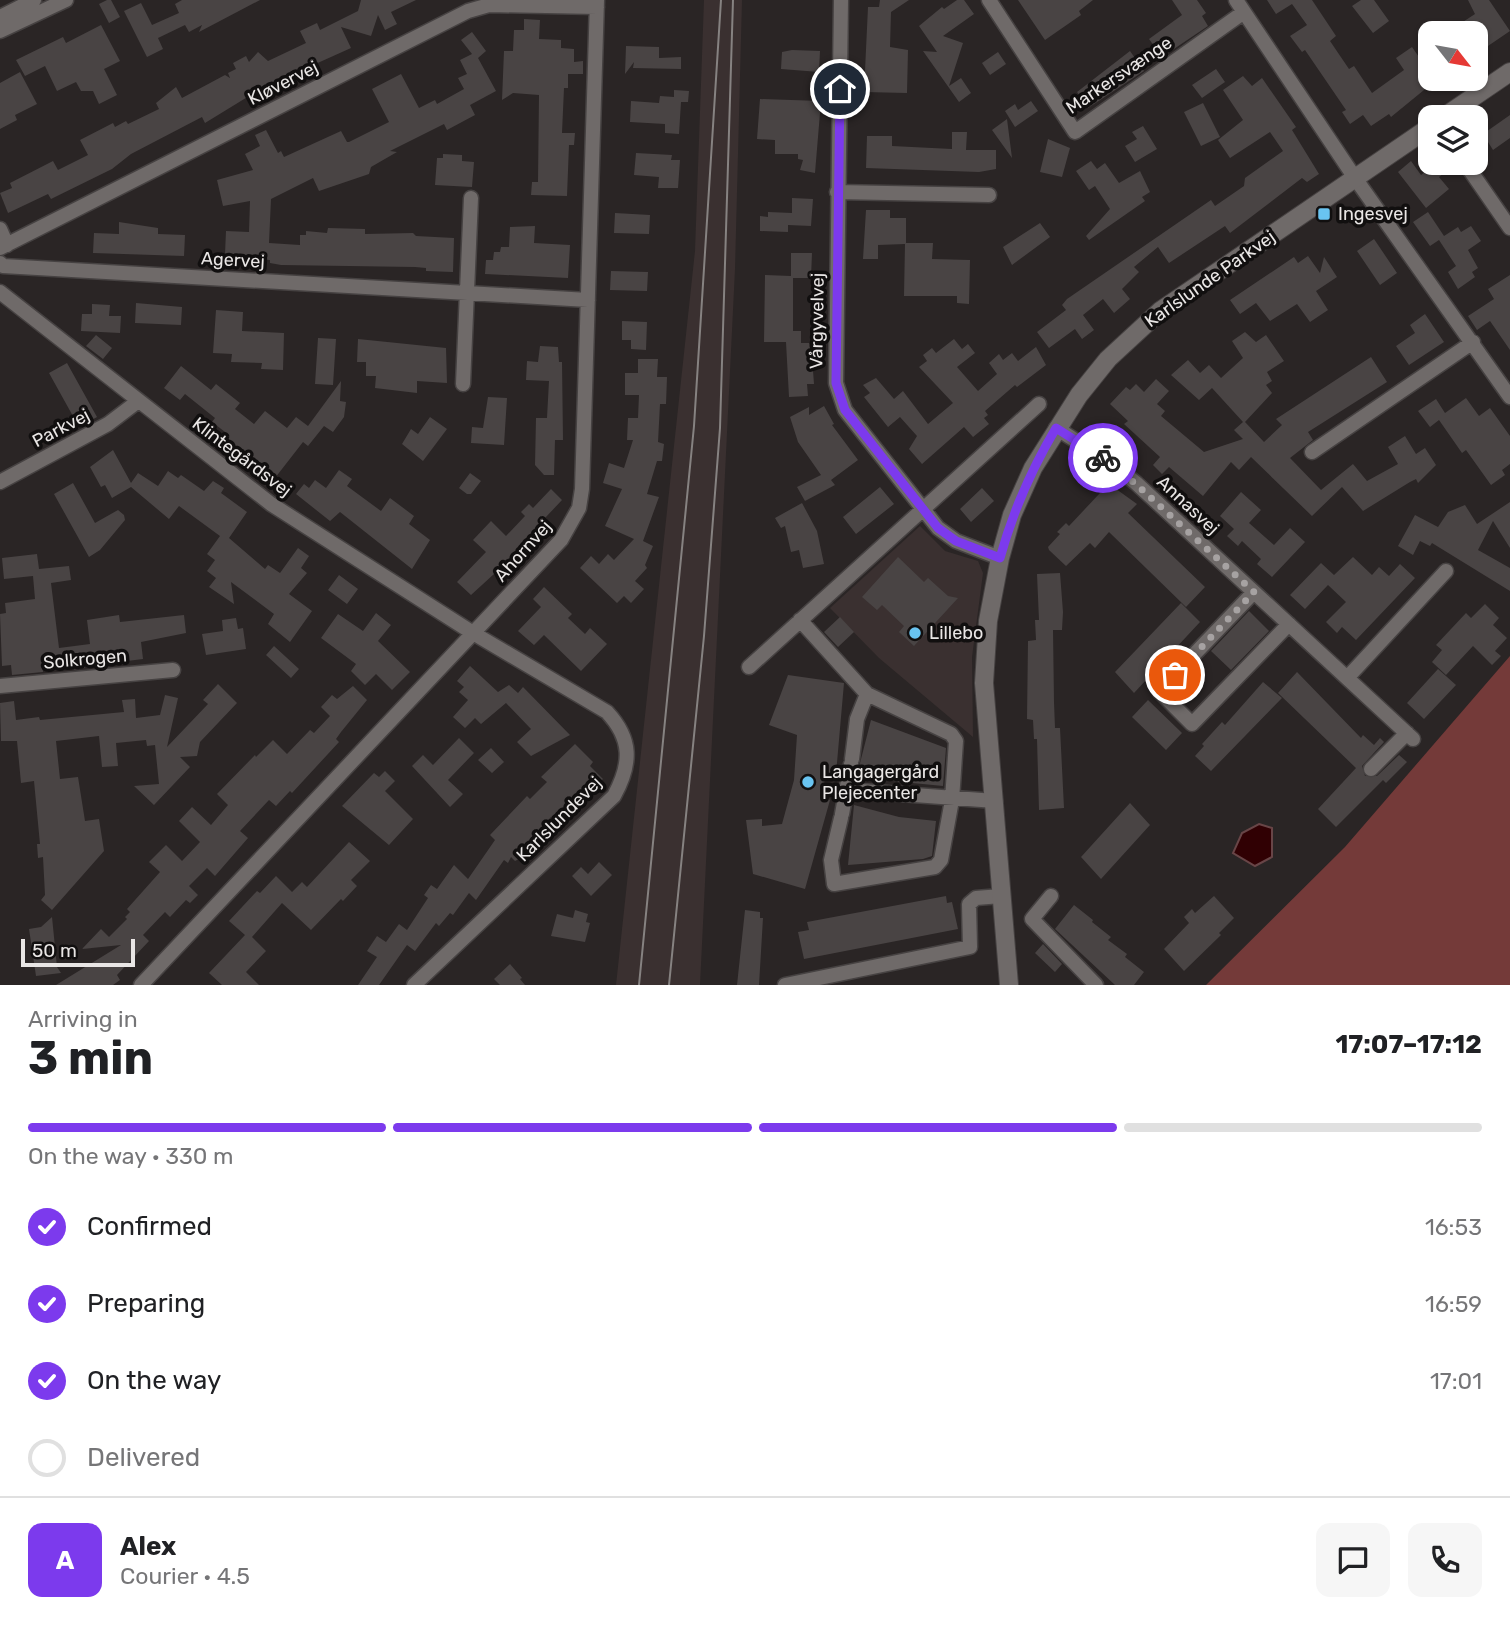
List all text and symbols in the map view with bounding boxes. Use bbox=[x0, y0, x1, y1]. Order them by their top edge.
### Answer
north arrow bbox=[1418, 21, 1488, 91]
map controls bbox=[1418, 21, 1488, 175]
street label: Markersvænge bbox=[1062, 31, 1176, 119]
street label: Kløvervej bbox=[244, 56, 322, 110]
pin bbox=[810, 59, 870, 119]
icon: home bbox=[821, 70, 859, 108]
button: layers bbox=[1418, 105, 1488, 175]
place label: Ingesvej bbox=[1338, 203, 1408, 225]
marker: Ingesvej bbox=[1316, 206, 1332, 222]
street label: Karlslunde Parkvej bbox=[1141, 226, 1279, 332]
street label: Agervej bbox=[201, 247, 265, 273]
street label: Vårgyvelvej bbox=[805, 273, 829, 369]
street label: Parkvej bbox=[29, 404, 93, 452]
street label: Klintegårdsvej bbox=[188, 413, 296, 501]
courier bbox=[1068, 423, 1138, 493]
icon: bike bbox=[1084, 439, 1122, 477]
street label: Annasvej bbox=[1152, 471, 1224, 539]
street label: Ahornvej bbox=[490, 516, 556, 586]
place label: Lillebo bbox=[929, 622, 983, 644]
marker: Lillebo bbox=[907, 625, 923, 641]
street label: Solkrogen bbox=[42, 644, 128, 674]
pin bbox=[1145, 645, 1205, 705]
icon: bag bbox=[1156, 656, 1194, 694]
place label: Langagergård Plejecenter bbox=[822, 761, 939, 804]
street label: Karlslundevej bbox=[512, 772, 606, 866]
marker: Langagergård Plejecenter bbox=[800, 774, 816, 790]
scale bar bbox=[21, 936, 135, 968]
text: 50 m bbox=[32, 939, 77, 962]
text: Arriving in bbox=[28, 1005, 138, 1033]
text: 17:07–17:12 bbox=[1335, 1029, 1482, 1060]
text: 3 min bbox=[28, 1031, 153, 1086]
text: On the way · 330 m bbox=[28, 1142, 233, 1170]
icon: check bbox=[28, 1208, 66, 1246]
text: Confirmed bbox=[87, 1211, 212, 1242]
text: 16:53 bbox=[1425, 1213, 1482, 1241]
icon: check bbox=[28, 1285, 66, 1323]
text: Preparing bbox=[87, 1288, 205, 1319]
text: 16:59 bbox=[1425, 1290, 1482, 1318]
icon: check bbox=[28, 1362, 66, 1400]
text: On the way bbox=[87, 1365, 221, 1396]
text: 17:01 bbox=[1430, 1367, 1482, 1395]
text: Delivered bbox=[87, 1442, 200, 1473]
button: chat bbox=[1316, 1523, 1390, 1597]
button: phone bbox=[1408, 1523, 1482, 1597]
text: Alex bbox=[120, 1531, 176, 1562]
text: A bbox=[56, 1545, 74, 1576]
text: Courier · 4.5 bbox=[120, 1562, 250, 1590]

